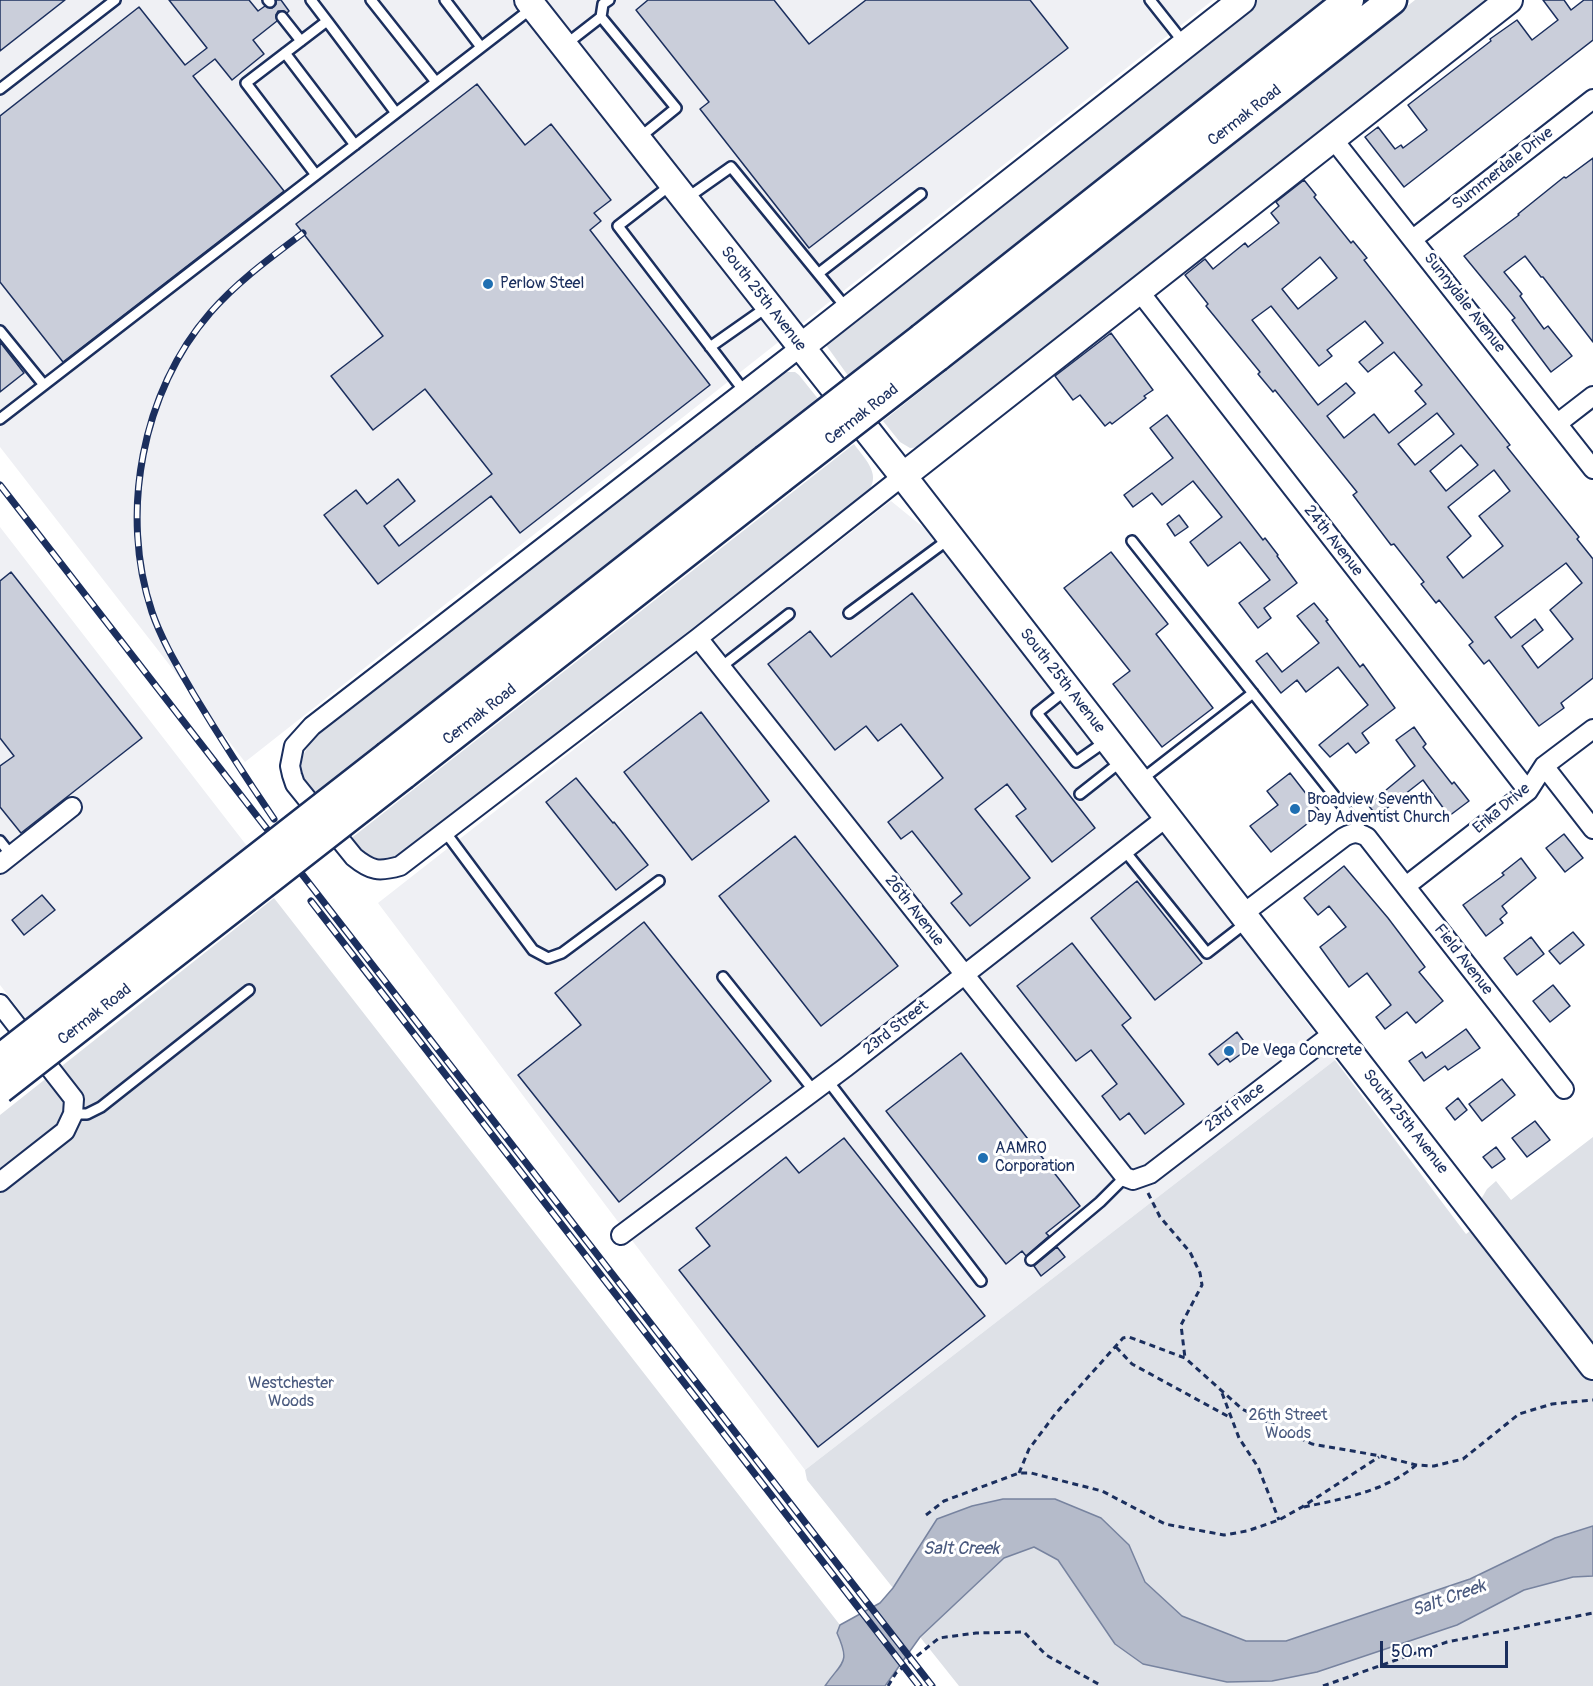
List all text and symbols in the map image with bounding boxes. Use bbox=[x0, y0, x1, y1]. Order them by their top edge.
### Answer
street label: Cermak Road bbox=[1204, 81, 1286, 151]
street label: Summerdale Drive bbox=[1449, 124, 1557, 214]
street label: South 25th Avenue bbox=[716, 243, 810, 355]
street label: Sunnydale Avenue bbox=[1419, 249, 1509, 357]
place label: Perlow Steel bbox=[500, 274, 584, 294]
marker: Perlow Steel bbox=[481, 277, 495, 291]
street label: Cermak Road bbox=[821, 380, 903, 450]
street label: 24th Avenue bbox=[1299, 502, 1367, 580]
street label: South 25th Avenue bbox=[1015, 625, 1109, 737]
street label: Cermak Road bbox=[439, 680, 521, 750]
street label: Erika Drive bbox=[1470, 780, 1534, 838]
place label: Broadview Seventh Day Adventist Church bbox=[1307, 790, 1450, 828]
marker: Broadview Seventh Day Adventist Church bbox=[1288, 802, 1302, 816]
street label: 26th Avenue bbox=[880, 872, 948, 950]
street label: Field Avenue bbox=[1429, 921, 1497, 999]
street label: Cermak Road bbox=[54, 980, 136, 1050]
street label: 23rd Street bbox=[860, 997, 932, 1059]
place label: De Vega Concrete bbox=[1241, 1041, 1362, 1061]
marker: De Vega Concrete bbox=[1222, 1044, 1236, 1058]
street label: South 25th Avenue bbox=[1358, 1066, 1452, 1178]
street label: 23rd Place bbox=[1201, 1079, 1269, 1137]
place label: AAMRO Corporation bbox=[995, 1139, 1075, 1177]
marker: AAMRO Corporation bbox=[976, 1151, 990, 1165]
park label: Westchester Woods bbox=[248, 1374, 334, 1412]
park label: 26th Street Woods bbox=[1248, 1406, 1328, 1444]
water label: Salt Creek bbox=[923, 1538, 999, 1560]
water label: Salt Creek bbox=[1409, 1576, 1489, 1622]
scale bar bbox=[1383, 1629, 1510, 1667]
text: 50 m bbox=[1391, 1640, 1433, 1663]

